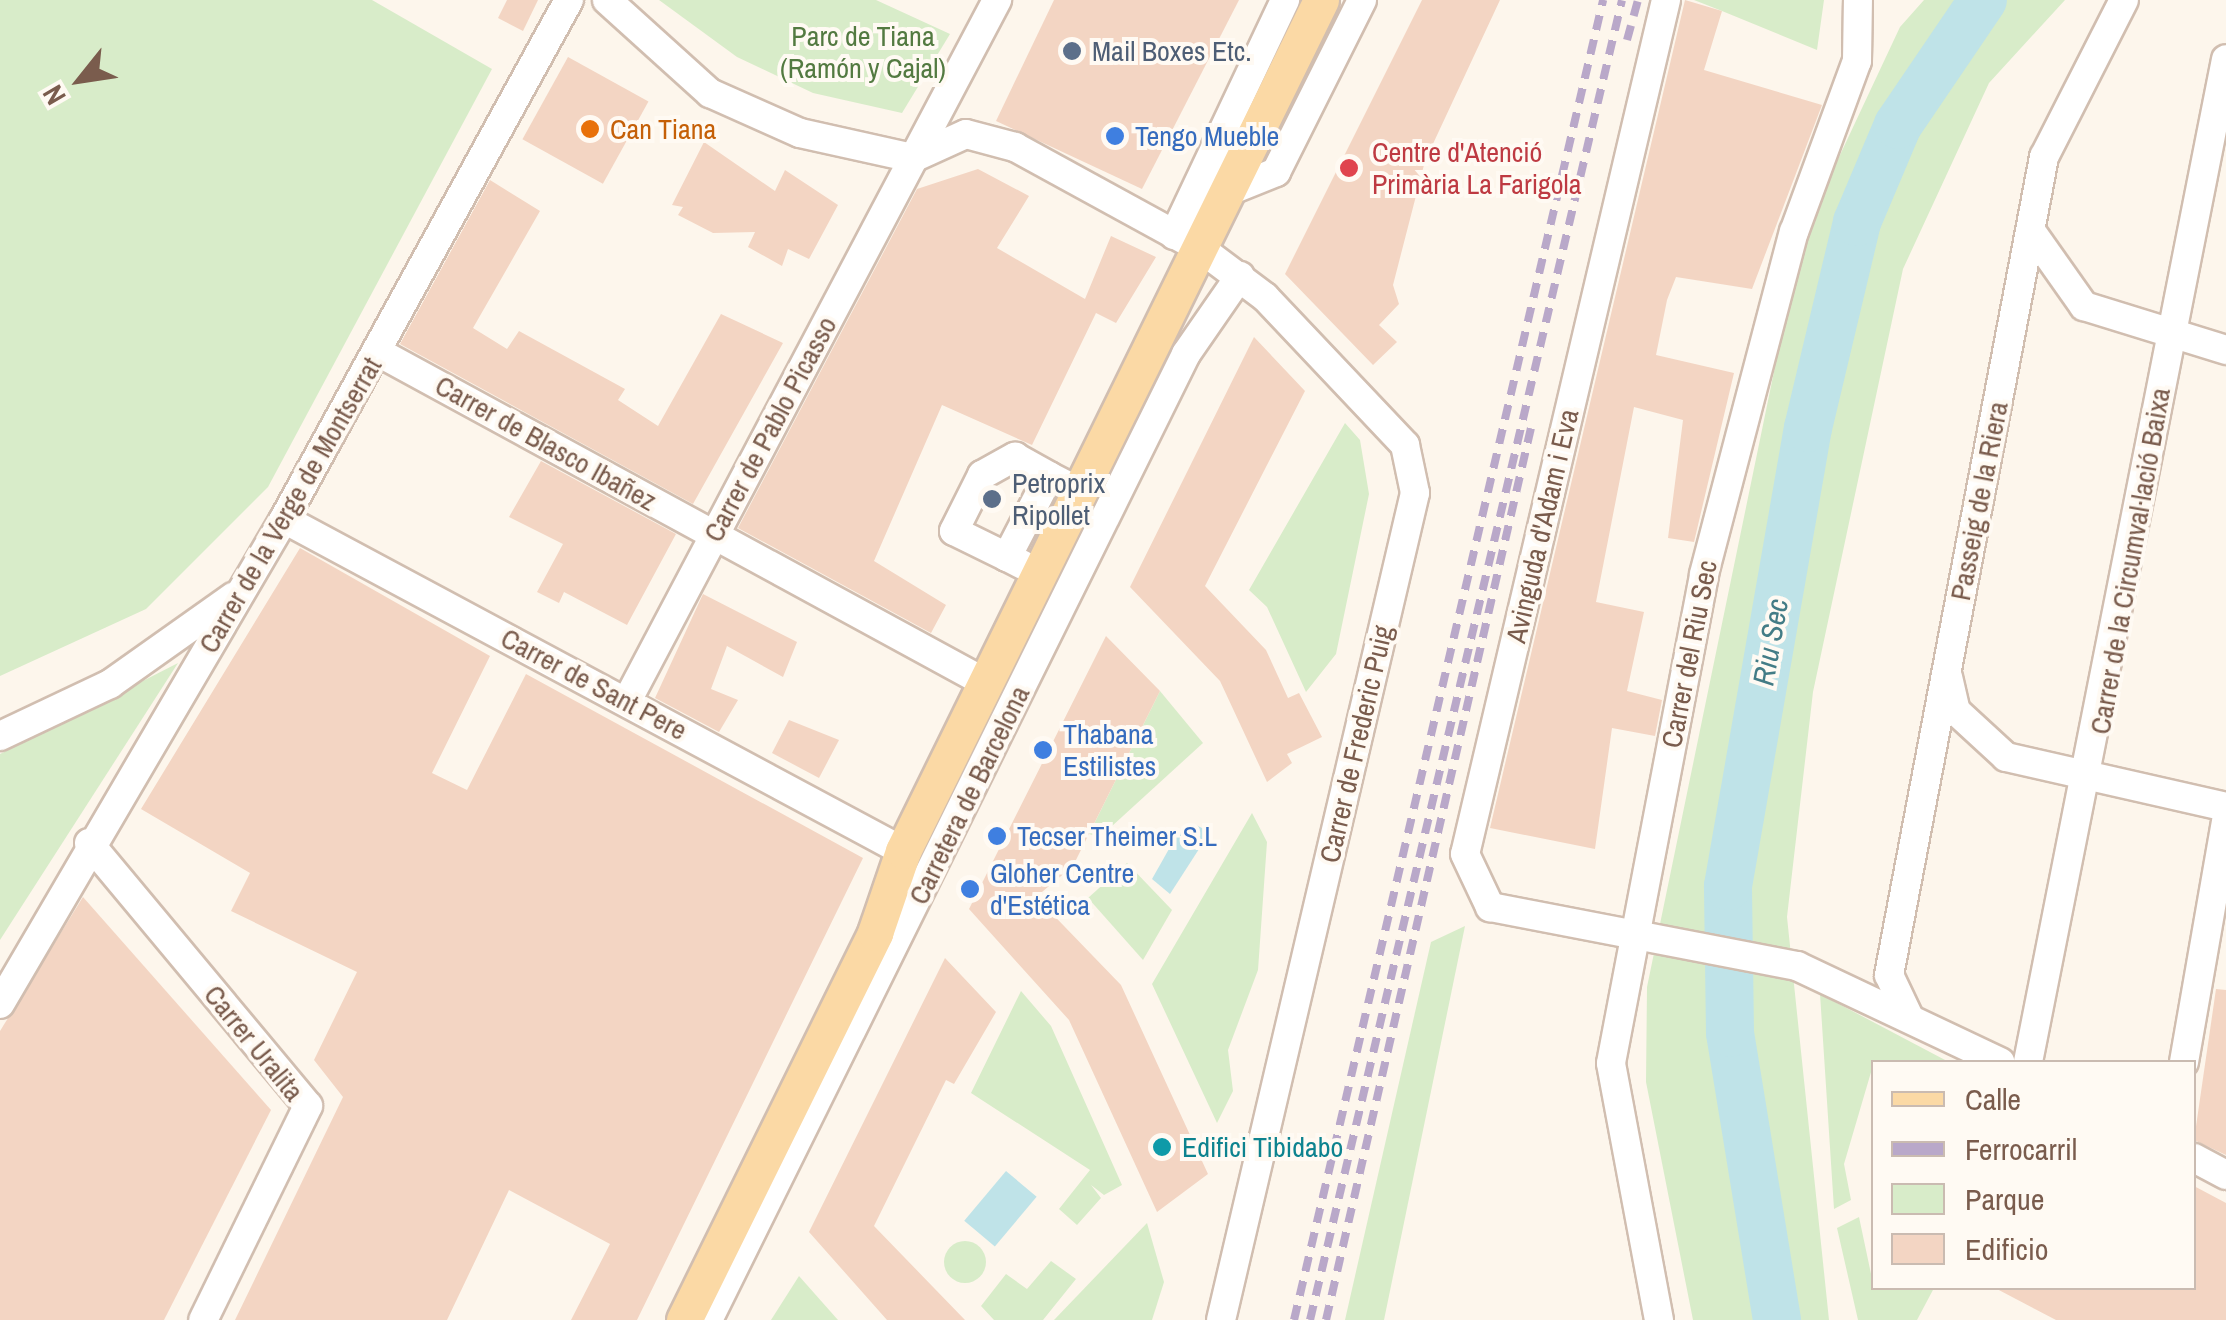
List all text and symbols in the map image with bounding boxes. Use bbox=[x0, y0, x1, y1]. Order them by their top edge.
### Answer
park label: Parc de Tiana (Ramón y Cajal) bbox=[780, 19, 946, 85]
north arrow bbox=[30, 30, 130, 130]
place label: Mail Boxes Etc. bbox=[1092, 34, 1252, 68]
marker: Mail Boxes Etc. bbox=[1061, 40, 1083, 62]
text: N bbox=[33, 78, 75, 112]
place label: Can Tiana bbox=[610, 112, 717, 146]
marker: Can Tiana bbox=[579, 118, 601, 140]
place label: Tengo Mueble bbox=[1135, 119, 1279, 153]
marker: Tengo Mueble bbox=[1104, 125, 1126, 147]
place label: Centre d'Atenció Primària La Farigola bbox=[1372, 135, 1581, 201]
marker: Centre d'Atenció Primària La Farigola bbox=[1336, 155, 1362, 181]
street label: Carrer de Pablo Picasso bbox=[696, 311, 844, 547]
street label: Carrer de la Verge de Montserrat bbox=[192, 351, 388, 659]
street label: Carrer de Blasco Ibañez bbox=[430, 368, 662, 518]
street label: Carrer de la Circumval·lació Baixa bbox=[2083, 385, 2177, 737]
street label: Passeig de la Riera bbox=[1943, 399, 2015, 603]
street label: Avinguda d'Adam i Eva bbox=[1499, 406, 1585, 646]
place label: Petroprix Ripollet bbox=[1012, 466, 1105, 532]
marker: Petroprix Ripollet bbox=[981, 488, 1003, 510]
street label: Carrer del Riu Sec bbox=[1654, 557, 1724, 751]
water label: Riu Sec bbox=[1745, 596, 1795, 688]
street label: Carrer de Sant Pere bbox=[495, 621, 693, 747]
street label: Carrer de Frederic Puig bbox=[1312, 622, 1400, 866]
street label: Carretera de Barcelona bbox=[902, 680, 1036, 910]
place label: Thabana Estilistes bbox=[1063, 717, 1156, 783]
marker: Thabana Estilistes bbox=[1032, 739, 1054, 761]
place label: Tecser Theimer S.L bbox=[1017, 819, 1217, 853]
marker: Tecser Theimer S.L bbox=[986, 825, 1008, 847]
place label: Gloher Centre d'Estética bbox=[990, 856, 1134, 922]
marker: Gloher Centre d'Estética bbox=[959, 878, 981, 900]
street label: Carrer Uralita bbox=[197, 978, 311, 1108]
legend bbox=[1871, 1060, 2196, 1290]
text: Calle bbox=[1965, 1079, 2021, 1119]
text: Ferrocarril bbox=[1965, 1129, 2077, 1169]
place label: Edifici Tibidabo bbox=[1182, 1130, 1344, 1164]
marker: Edifici Tibidabo bbox=[1151, 1136, 1173, 1158]
text: Parque bbox=[1965, 1179, 2044, 1219]
text: Edificio bbox=[1965, 1229, 2048, 1269]

